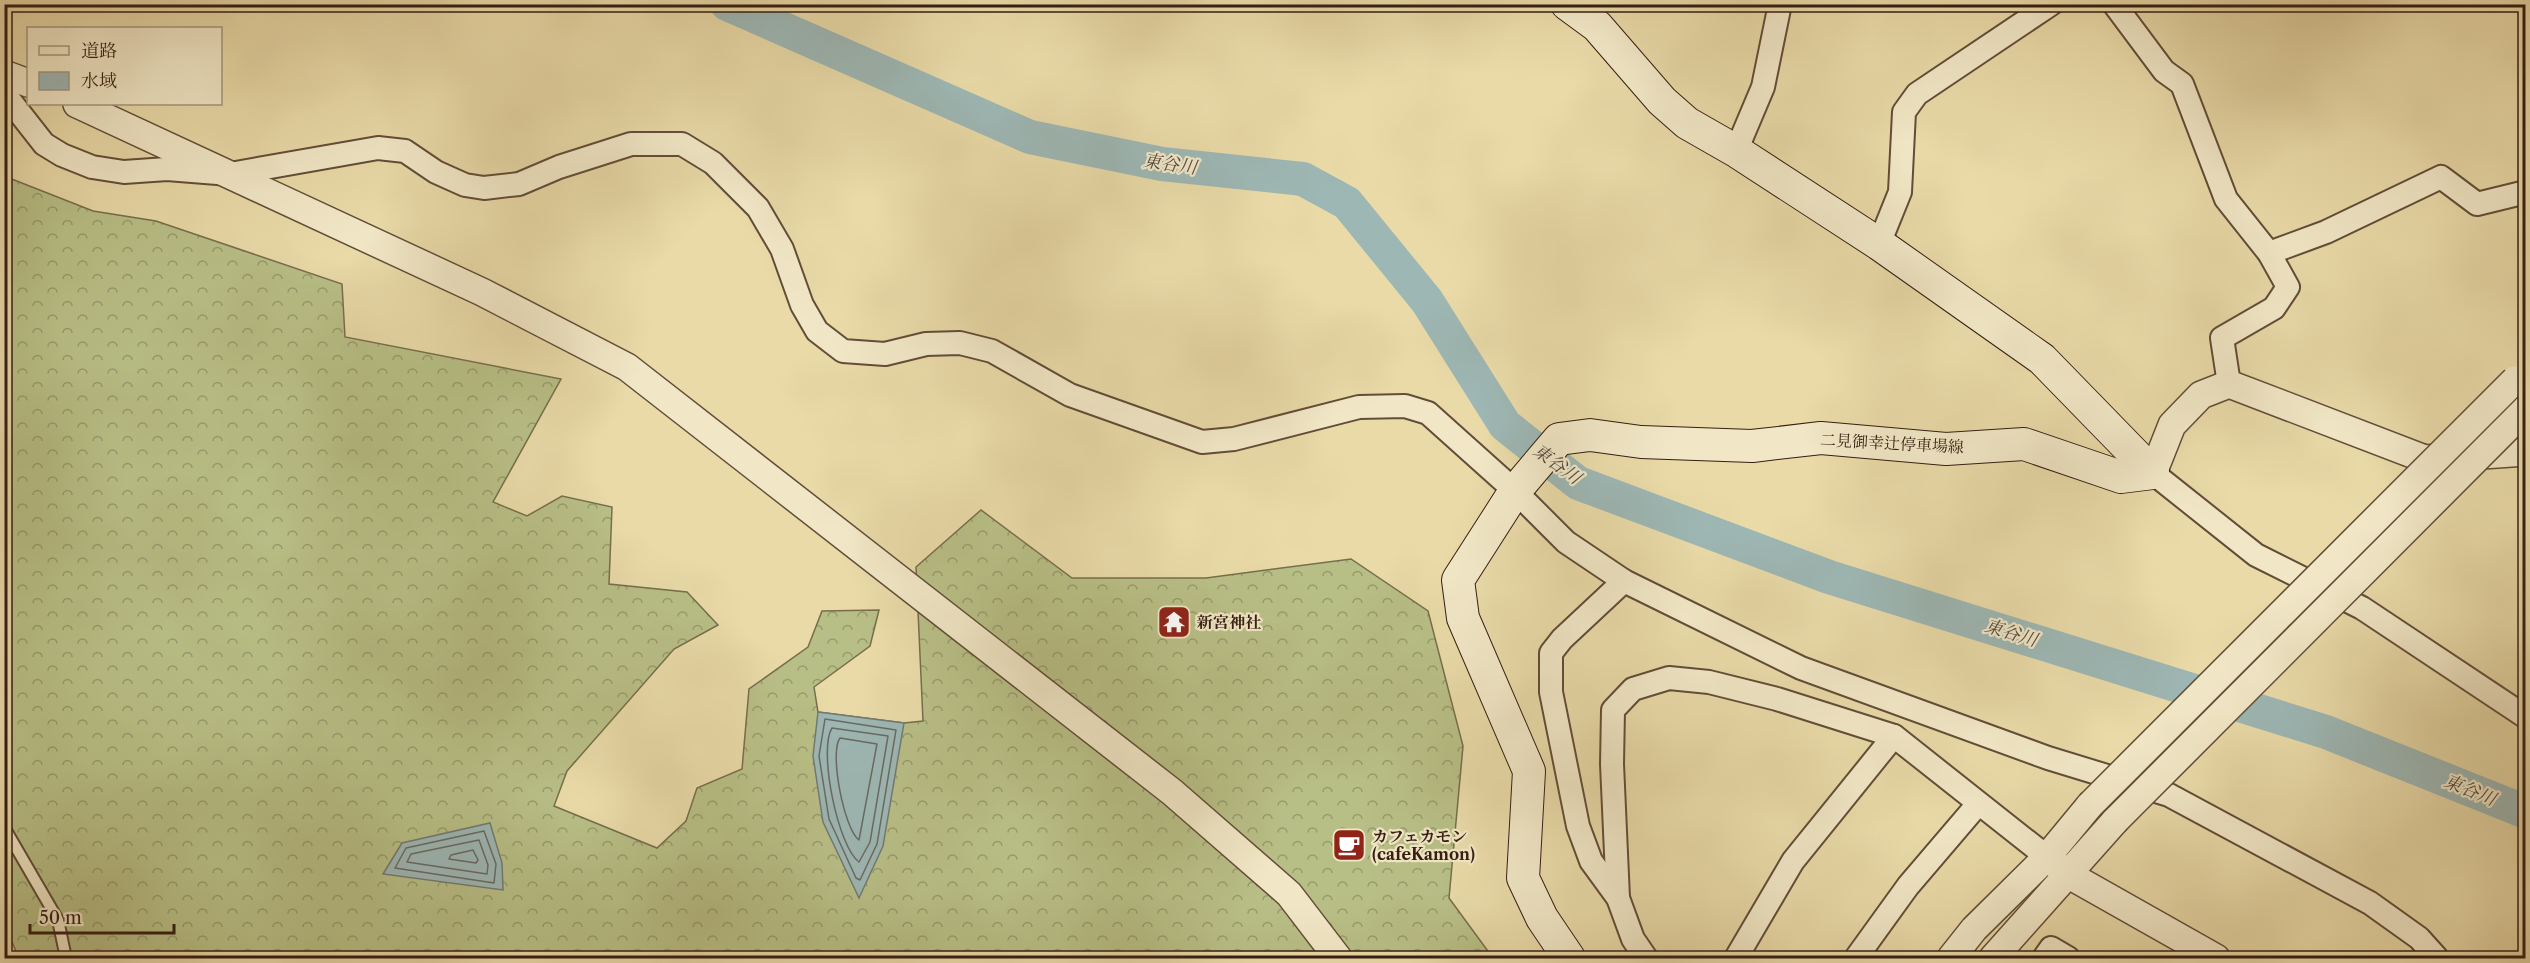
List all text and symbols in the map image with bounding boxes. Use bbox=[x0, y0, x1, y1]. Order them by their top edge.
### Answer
legend bbox=[27, 27, 222, 105]
text: 道路 bbox=[81, 40, 117, 62]
text: 水域 bbox=[81, 70, 117, 92]
water label: 東谷川 bbox=[1142, 149, 1200, 179]
street label: 二見御幸辻停車場線 bbox=[1820, 429, 1964, 457]
water label: 東谷川 bbox=[1529, 439, 1587, 490]
temple icon: 新宮神社 bbox=[1156, 604, 1192, 640]
place label: 新宮神社 bbox=[1196, 612, 1261, 632]
water label: 東谷川 bbox=[1982, 615, 2042, 652]
water label: 東谷川 bbox=[2441, 770, 2501, 811]
place label: カフェカモン (cafeKamon) bbox=[1372, 826, 1475, 864]
cafe icon: カフェカモン (cafeKamon) bbox=[1331, 827, 1367, 863]
scale bar bbox=[30, 897, 174, 935]
text: 50 m bbox=[39, 907, 82, 929]

